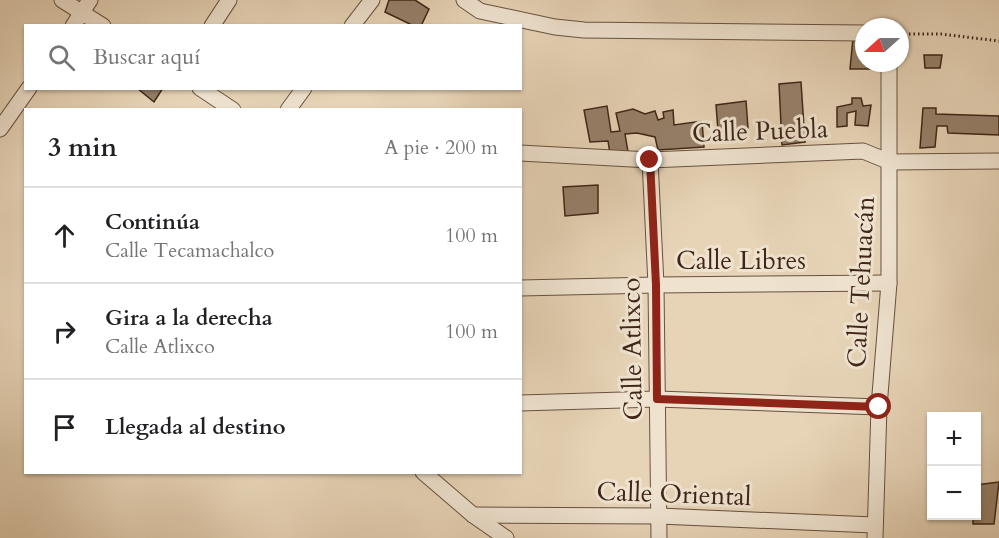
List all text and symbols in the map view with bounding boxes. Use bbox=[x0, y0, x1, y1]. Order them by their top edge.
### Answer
north arrow bbox=[855, 18, 909, 72]
search box bbox=[24, 24, 522, 90]
icon: search bbox=[45, 41, 78, 74]
text: Buscar aquí bbox=[93, 42, 200, 72]
street label: Calle Puebla bbox=[691, 111, 829, 151]
text: 3 min bbox=[48, 130, 117, 165]
text: A pie · 200 m bbox=[384, 134, 498, 161]
route end bbox=[636, 146, 662, 172]
street label: Calle Tehuacán bbox=[839, 195, 883, 369]
text: Continúa bbox=[105, 207, 200, 237]
icon: ahead bbox=[48, 219, 81, 252]
text: 100 m bbox=[445, 222, 498, 249]
text: Calle Tecamachalco bbox=[105, 237, 274, 264]
street label: Calle Libres bbox=[676, 243, 806, 278]
street label: Calle Atlixco bbox=[613, 277, 651, 421]
text: Gira a la derecha bbox=[105, 303, 273, 333]
icon: right bbox=[48, 315, 81, 348]
text: 100 m bbox=[445, 318, 498, 345]
text: Calle Atlixco bbox=[105, 333, 215, 360]
route start bbox=[865, 393, 891, 419]
icon: arrive bbox=[48, 411, 81, 444]
text: Llegada al destino bbox=[105, 412, 286, 442]
map controls bbox=[927, 412, 981, 520]
button: + bbox=[927, 412, 981, 466]
button: − bbox=[927, 466, 981, 520]
street label: Calle Oriental bbox=[596, 474, 752, 514]

